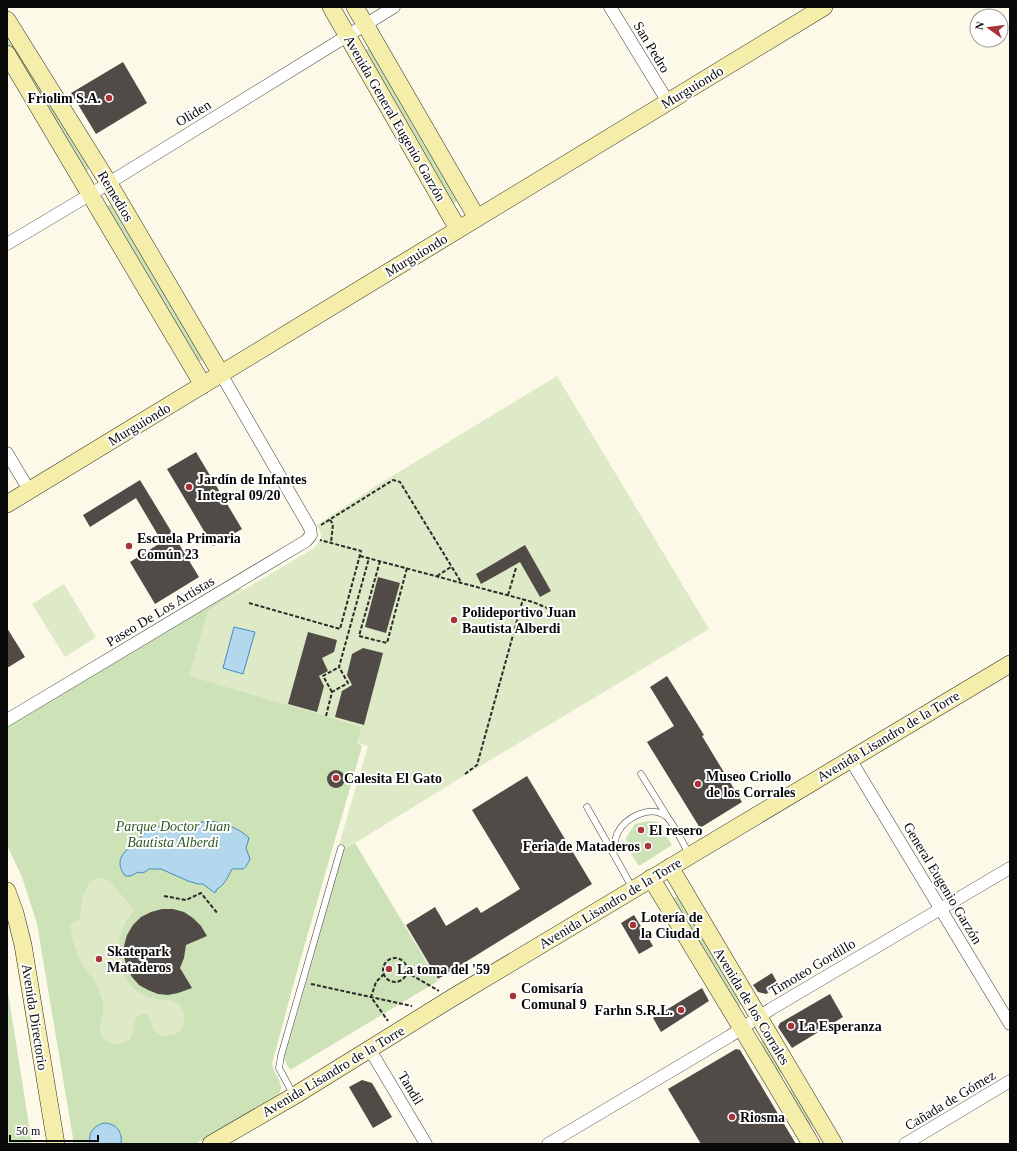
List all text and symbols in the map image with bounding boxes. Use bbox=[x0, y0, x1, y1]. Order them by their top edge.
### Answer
north arrow bbox=[969, 8, 1009, 48]
street label: San Pedro bbox=[630, 19, 673, 76]
text: N bbox=[973, 20, 986, 31]
street label: Avenida General Eugenio Garzón bbox=[341, 33, 448, 204]
street label: Murguiondo bbox=[659, 63, 726, 112]
place label: Friolim S.A. bbox=[28, 91, 101, 106]
marker: Friolim S.A. bbox=[104, 93, 114, 103]
street label: Oliden bbox=[173, 97, 213, 130]
street label: Remedios bbox=[95, 168, 136, 224]
street label: Murguiondo bbox=[383, 231, 450, 280]
street label: Murguiondo bbox=[106, 400, 173, 449]
place label: Jardín de Infantes Integral 09/20 bbox=[197, 472, 307, 503]
marker: Jardín de Infantes Integral 09/20 bbox=[184, 482, 194, 492]
place label: Escuela Primaria Común 23 bbox=[137, 531, 241, 562]
marker: Escuela Primaria Común 23 bbox=[124, 541, 134, 551]
street label: Paseo De Los Artistas bbox=[104, 573, 217, 650]
place label: Polideportivo Juan Bautista Alberdi bbox=[462, 605, 576, 636]
marker: Polideportivo Juan Bautista Alberdi bbox=[449, 615, 459, 625]
street label: Avenida Lisandro de la Torre bbox=[814, 688, 962, 785]
place label: Museo Criollo de los Corrales bbox=[706, 769, 796, 800]
place label: Calesita El Gato bbox=[344, 771, 442, 786]
marker: Calesita El Gato bbox=[331, 773, 341, 783]
marker: Museo Criollo de los Corrales bbox=[693, 779, 703, 789]
park label: Parque Doctor Juan Bautista Alberdi bbox=[115, 819, 230, 850]
street label: General Eugenio Garzón bbox=[900, 820, 985, 947]
place label: El resero bbox=[649, 823, 703, 838]
marker: El resero bbox=[636, 825, 646, 835]
place label: Feria de Mataderos bbox=[523, 839, 641, 854]
marker: Feria de Mataderos bbox=[643, 841, 653, 851]
street label: Avenida Lisandro de la Torre bbox=[536, 855, 684, 952]
place label: Lotería de la Ciudad bbox=[641, 910, 703, 941]
marker: Lotería de la Ciudad bbox=[628, 920, 638, 930]
street label: Timoteo Gordillo bbox=[766, 936, 858, 999]
place label: Skatepark Mataderos bbox=[107, 944, 172, 975]
street label: Avenida de los Corrales bbox=[711, 945, 792, 1067]
marker: Skatepark Mataderos bbox=[94, 954, 104, 964]
place label: La toma del '59 bbox=[397, 962, 490, 977]
street label: Avenida Directorio bbox=[19, 963, 50, 1071]
marker: La toma del '59 bbox=[384, 964, 394, 974]
place label: Comisaría Comunal 9 bbox=[521, 981, 587, 1012]
marker: Comisaría Comunal 9 bbox=[508, 991, 518, 1001]
place label: Farhn S.R.L. bbox=[594, 1003, 673, 1018]
marker: Farhn S.R.L. bbox=[676, 1005, 686, 1015]
place label: La Esperanza bbox=[799, 1019, 882, 1034]
marker: La Esperanza bbox=[786, 1021, 796, 1031]
street label: Avenida Lisandro de la Torre bbox=[259, 1023, 407, 1120]
street label: Cañada de Gómez bbox=[902, 1068, 998, 1133]
street label: Tandil bbox=[395, 1069, 426, 1107]
place label: Riosma bbox=[740, 1110, 785, 1125]
marker: Riosma bbox=[727, 1112, 737, 1122]
scale bar bbox=[10, 1117, 98, 1143]
text: 50 m bbox=[16, 1124, 41, 1138]

